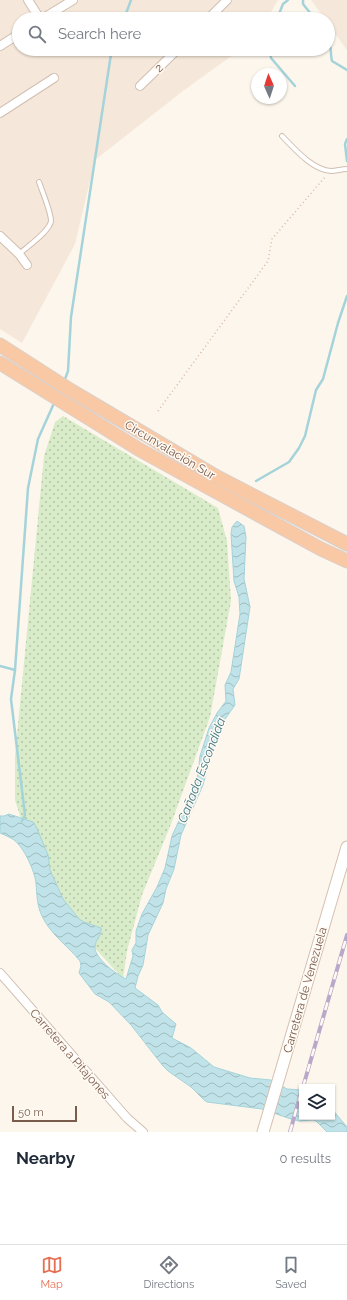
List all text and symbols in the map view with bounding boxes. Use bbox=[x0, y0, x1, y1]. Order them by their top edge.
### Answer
search box bbox=[12, 12, 335, 56]
icon: search bbox=[26, 23, 48, 45]
text: Search here bbox=[58, 25, 141, 43]
street label: 2 bbox=[152, 61, 166, 75]
north arrow bbox=[251, 68, 287, 104]
street label: Circunvalación Sur bbox=[122, 417, 218, 483]
water label: Cañada Escondida bbox=[175, 715, 229, 825]
street label: Carretera de Venezuela bbox=[280, 926, 330, 1054]
street label: Carretera a Pitajones bbox=[27, 1006, 113, 1102]
map controls bbox=[299, 1084, 335, 1120]
button: layers bbox=[299, 1084, 335, 1120]
scale bar bbox=[12, 1104, 77, 1123]
text: 50 m bbox=[18, 1106, 44, 1119]
text: Nearby bbox=[16, 1148, 75, 1168]
text: 0 results bbox=[280, 1151, 331, 1166]
tab: Map bbox=[40, 1254, 63, 1291]
tab: Directions bbox=[144, 1254, 194, 1291]
tab: Saved bbox=[275, 1254, 307, 1291]

